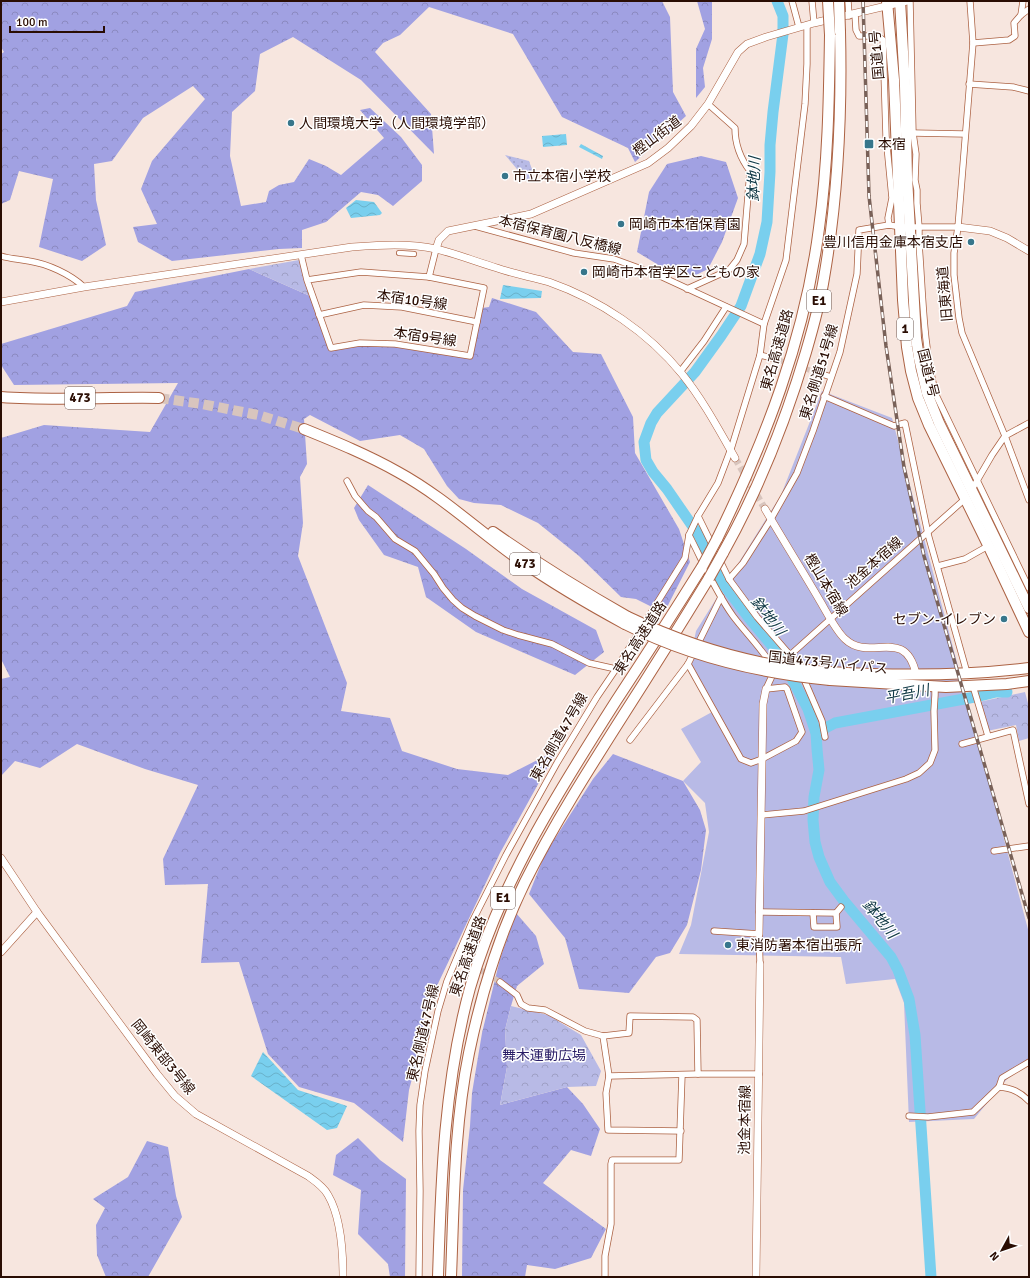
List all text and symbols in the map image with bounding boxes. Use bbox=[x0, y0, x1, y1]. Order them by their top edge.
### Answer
scale bar bbox=[10, 8, 104, 34]
text: 100 m bbox=[16, 15, 48, 30]
street label: 国道1号 bbox=[866, 30, 888, 80]
street label: 樫山街道 bbox=[630, 112, 684, 160]
place label: 人間環境大学（人間環境学部） bbox=[299, 115, 495, 132]
marker: 人間環境大学（人間環境学部） bbox=[286, 118, 296, 128]
place label: 本宿 bbox=[878, 136, 906, 153]
marker: 本宿 bbox=[863, 138, 875, 150]
water label: 鉢地川 bbox=[744, 154, 764, 202]
place label: 市立本宿小学校 bbox=[513, 168, 611, 185]
marker: 市立本宿小学校 bbox=[500, 171, 510, 181]
street label: 本宿保育園八反橋線 bbox=[497, 212, 623, 258]
place label: 岡崎市本宿保育園 bbox=[629, 216, 741, 233]
marker: 岡崎市本宿保育園 bbox=[616, 219, 626, 229]
place label: 豊川信用金庫本宿支店 bbox=[823, 234, 963, 251]
marker: 豊川信用金庫本宿支店 bbox=[966, 237, 976, 247]
place label: 岡崎市本宿学区こどもの家 bbox=[592, 264, 760, 281]
street label: 旧東海道 bbox=[934, 265, 956, 323]
marker: 岡崎市本宿学区こどもの家 bbox=[579, 267, 589, 277]
street label: 本宿10号線 bbox=[376, 287, 448, 313]
road number: E1 bbox=[807, 290, 831, 312]
street label: 東名高速道路 bbox=[757, 307, 797, 393]
road number: 1 bbox=[897, 318, 913, 340]
street label: 東名側道51号線 bbox=[796, 322, 842, 422]
street label: 本宿9号線 bbox=[392, 324, 458, 350]
street label: 国道1号 bbox=[914, 347, 942, 399]
road number: 473 bbox=[65, 387, 95, 409]
street label: 池金本宿線 bbox=[842, 534, 906, 592]
street label: 樫山本宿線 bbox=[801, 551, 851, 619]
road number: 473 bbox=[510, 553, 540, 575]
water label: 鉢地川 bbox=[747, 593, 790, 641]
street label: 東名高速道路 bbox=[610, 598, 670, 678]
place label: セブン-イレブン bbox=[893, 611, 996, 628]
marker: セブン-イレブン bbox=[999, 614, 1009, 624]
street label: 国道473号バイパス bbox=[767, 648, 889, 678]
water label: 平吾川 bbox=[883, 680, 933, 707]
street label: 東名側道47号線 bbox=[527, 690, 591, 784]
road number: E1 bbox=[491, 887, 515, 909]
water label: 鉢地川 bbox=[859, 896, 902, 944]
street label: 東名高速道路 bbox=[446, 914, 490, 998]
place label: 東消防署本宿出張所 bbox=[736, 937, 862, 954]
marker: 東消防署本宿出張所 bbox=[723, 940, 733, 950]
street label: 東名側道47号線 bbox=[404, 983, 442, 1083]
street label: 岡崎東部3号線 bbox=[128, 1016, 198, 1098]
park label: 舞木運動広場 bbox=[502, 1047, 586, 1064]
street label: 池金本宿線 bbox=[736, 1085, 754, 1155]
north arrow bbox=[982, 1230, 1022, 1270]
text: N bbox=[987, 1249, 1002, 1263]

